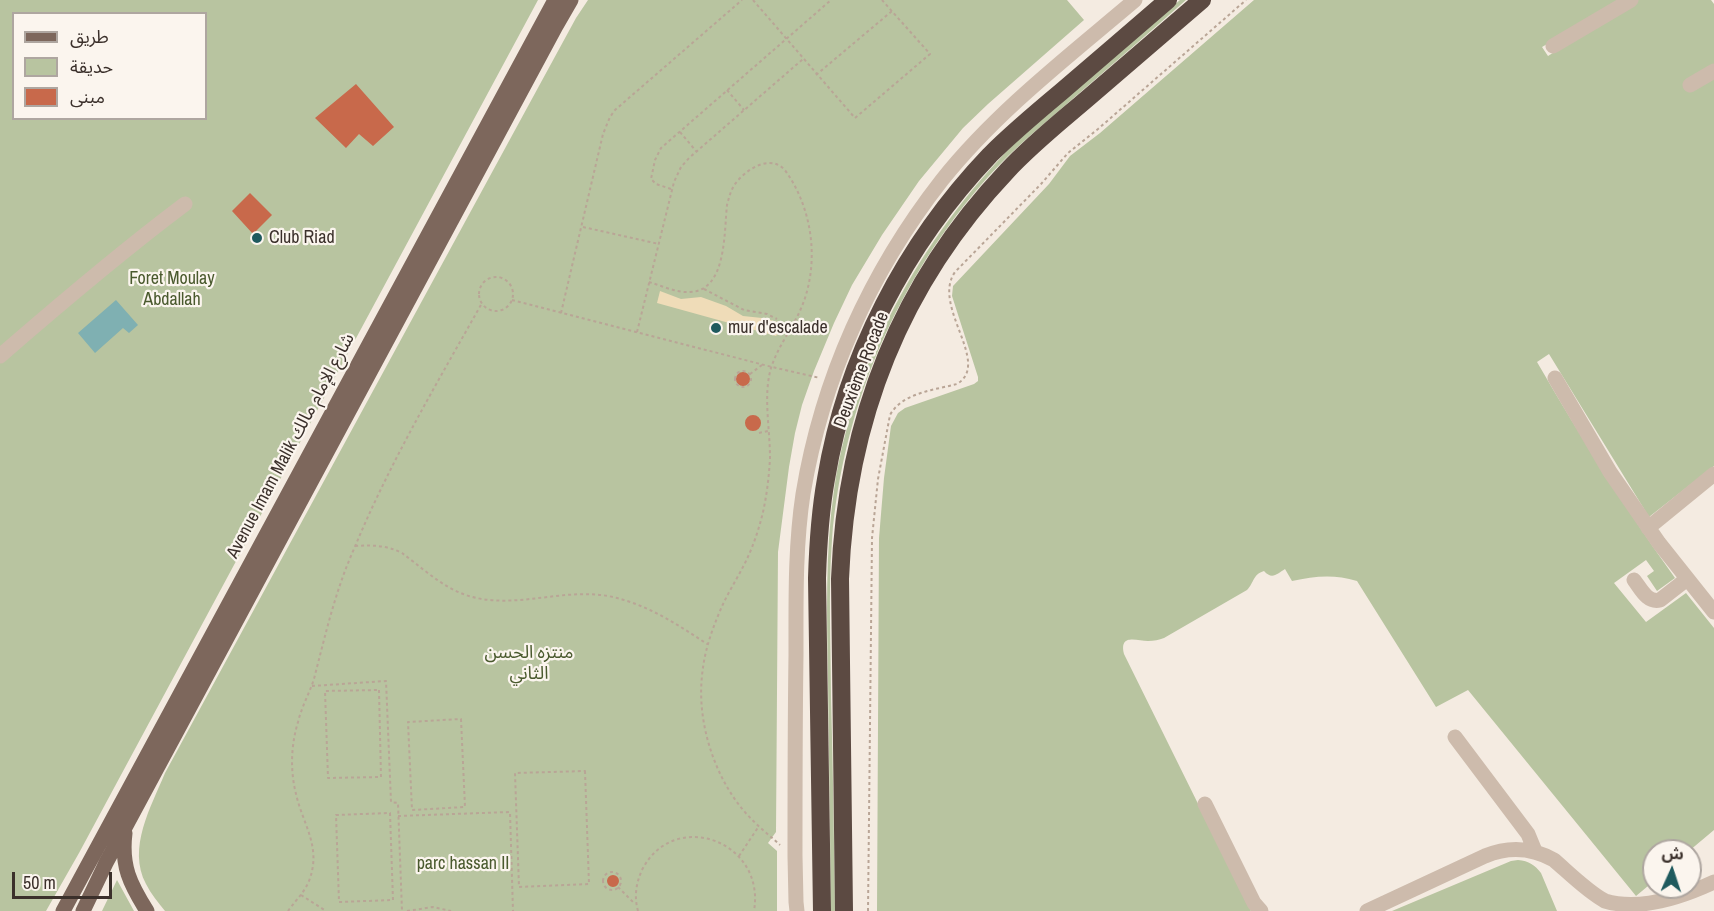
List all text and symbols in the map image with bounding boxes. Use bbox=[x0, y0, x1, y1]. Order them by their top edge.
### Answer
legend bbox=[12, 12, 207, 120]
text: طريق bbox=[70, 24, 109, 49]
text: حديقة bbox=[70, 54, 113, 79]
text: مبنى bbox=[70, 84, 105, 109]
place label: Club Riad bbox=[269, 227, 335, 249]
marker: Club Riad bbox=[250, 231, 264, 245]
park label: Foret Moulay Abdallah bbox=[129, 268, 215, 310]
street label: Deuxième Rocade bbox=[830, 309, 894, 431]
place label: mur d'escalade bbox=[728, 317, 828, 339]
marker: mur d'escalade bbox=[709, 321, 723, 335]
street label: Avenue Imam Malik شارع الإمام مالك bbox=[222, 330, 360, 562]
park label: منتزه الحسن الثاني bbox=[484, 642, 574, 684]
north arrow bbox=[1642, 839, 1702, 899]
text: ش bbox=[1661, 841, 1684, 865]
park label: parc hassan II bbox=[417, 853, 509, 875]
scale bar bbox=[15, 860, 116, 898]
text: 50 m bbox=[23, 870, 56, 895]

